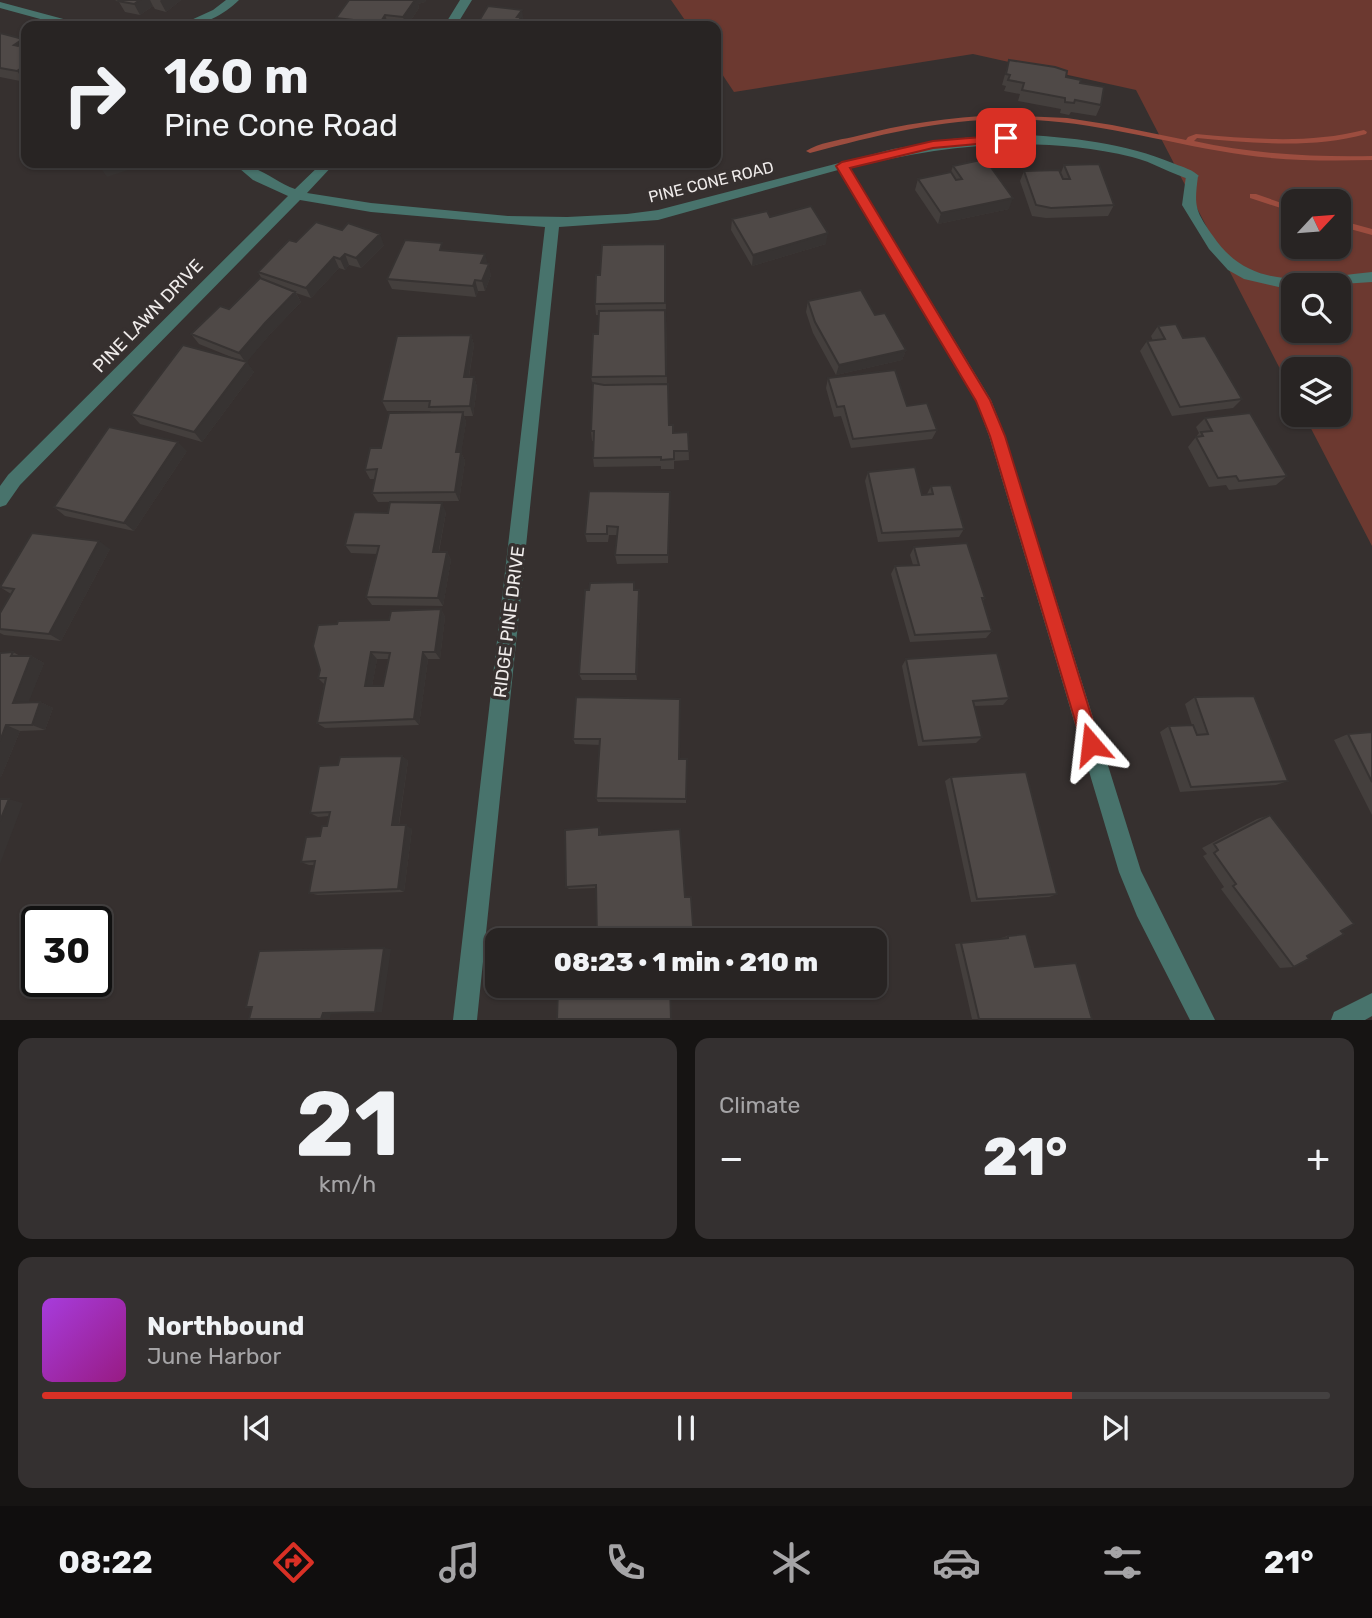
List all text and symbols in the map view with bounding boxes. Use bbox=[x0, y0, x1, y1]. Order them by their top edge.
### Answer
text: 160 m bbox=[164, 47, 309, 105]
icon: right bbox=[49, 49, 140, 140]
text: Pine Cone Road bbox=[164, 106, 398, 144]
pin bbox=[976, 108, 1036, 168]
icon: arrive bbox=[987, 119, 1025, 157]
street label: PINE CONE ROAD bbox=[646, 157, 776, 207]
north arrow bbox=[1281, 189, 1351, 259]
map controls bbox=[1281, 189, 1351, 427]
street label: PINE LAWN DRIVE bbox=[88, 255, 208, 377]
button: search bbox=[1281, 273, 1351, 343]
button: layers bbox=[1281, 357, 1351, 427]
street label: RIDGE PINE DRIVE bbox=[489, 545, 529, 699]
position arrow bbox=[1054, 707, 1128, 781]
speed limit sign: 30 bbox=[21, 906, 112, 997]
text: 08:23 · 1 min · 210 m bbox=[554, 947, 818, 978]
text: 21 bbox=[295, 1070, 400, 1178]
text: Climate bbox=[719, 1091, 800, 1119]
text: 21° bbox=[983, 1126, 1067, 1188]
text: − bbox=[719, 1135, 744, 1181]
text: + bbox=[1306, 1135, 1330, 1181]
text: km/h bbox=[319, 1170, 376, 1198]
text: Northbound bbox=[147, 1311, 305, 1342]
text: June Harbor bbox=[147, 1342, 281, 1370]
icon: previous bbox=[238, 1409, 276, 1447]
icon: pause bbox=[667, 1409, 705, 1447]
icon: next bbox=[1096, 1409, 1134, 1447]
icon: directions bbox=[269, 1538, 318, 1587]
icon: music bbox=[435, 1538, 484, 1587]
icon: phone bbox=[601, 1538, 650, 1587]
icon: climate bbox=[767, 1538, 816, 1587]
icon: car bbox=[932, 1538, 981, 1587]
icon: filters bbox=[1098, 1538, 1147, 1587]
text: 08:22 bbox=[58, 1543, 153, 1581]
text: 21° bbox=[1264, 1543, 1314, 1581]

